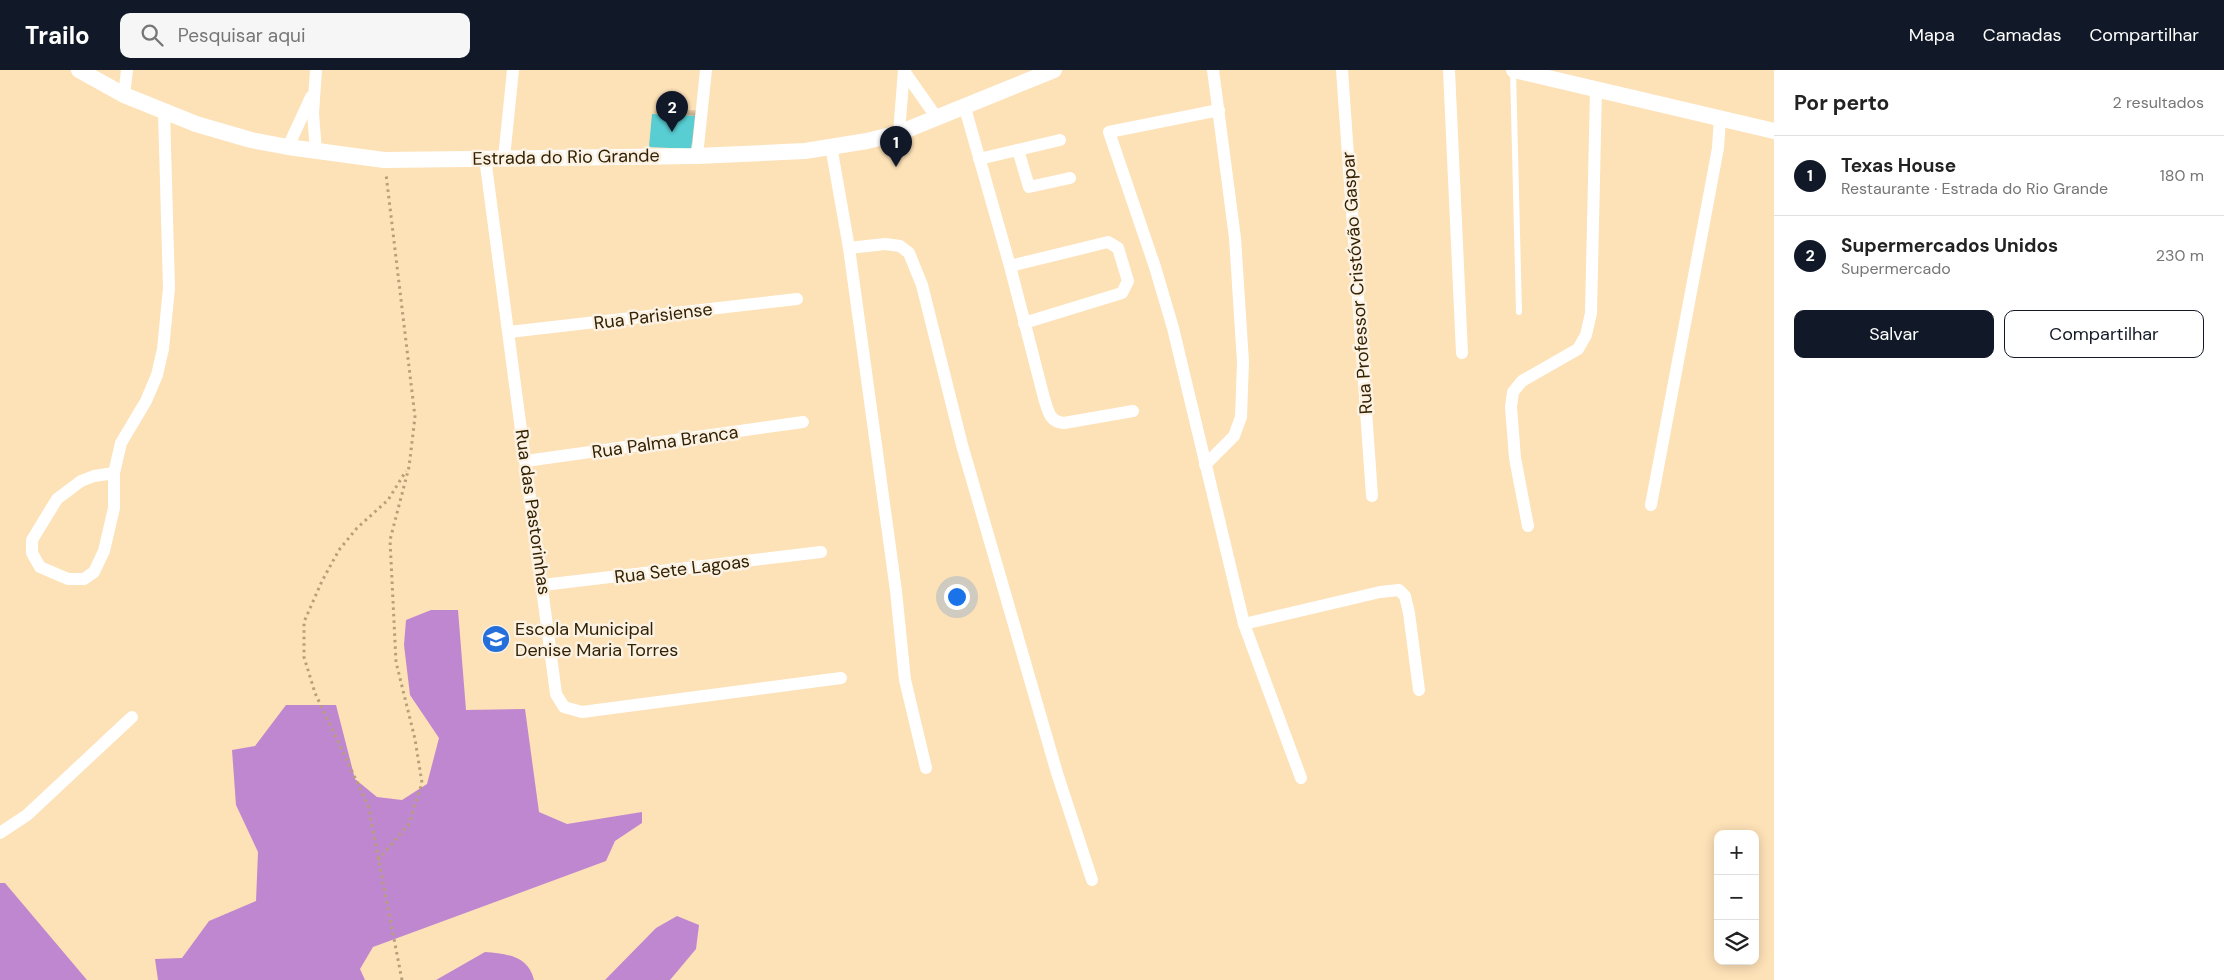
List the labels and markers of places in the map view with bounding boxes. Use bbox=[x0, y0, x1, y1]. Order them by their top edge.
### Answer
pin: 2 bbox=[656, 91, 688, 132]
pin: 1 bbox=[880, 126, 912, 167]
place label: Escola Municipal Denise Maria Torres bbox=[515, 617, 678, 662]
school or university icon: Escola Municipal Denise Maria Torres bbox=[481, 624, 511, 654]

